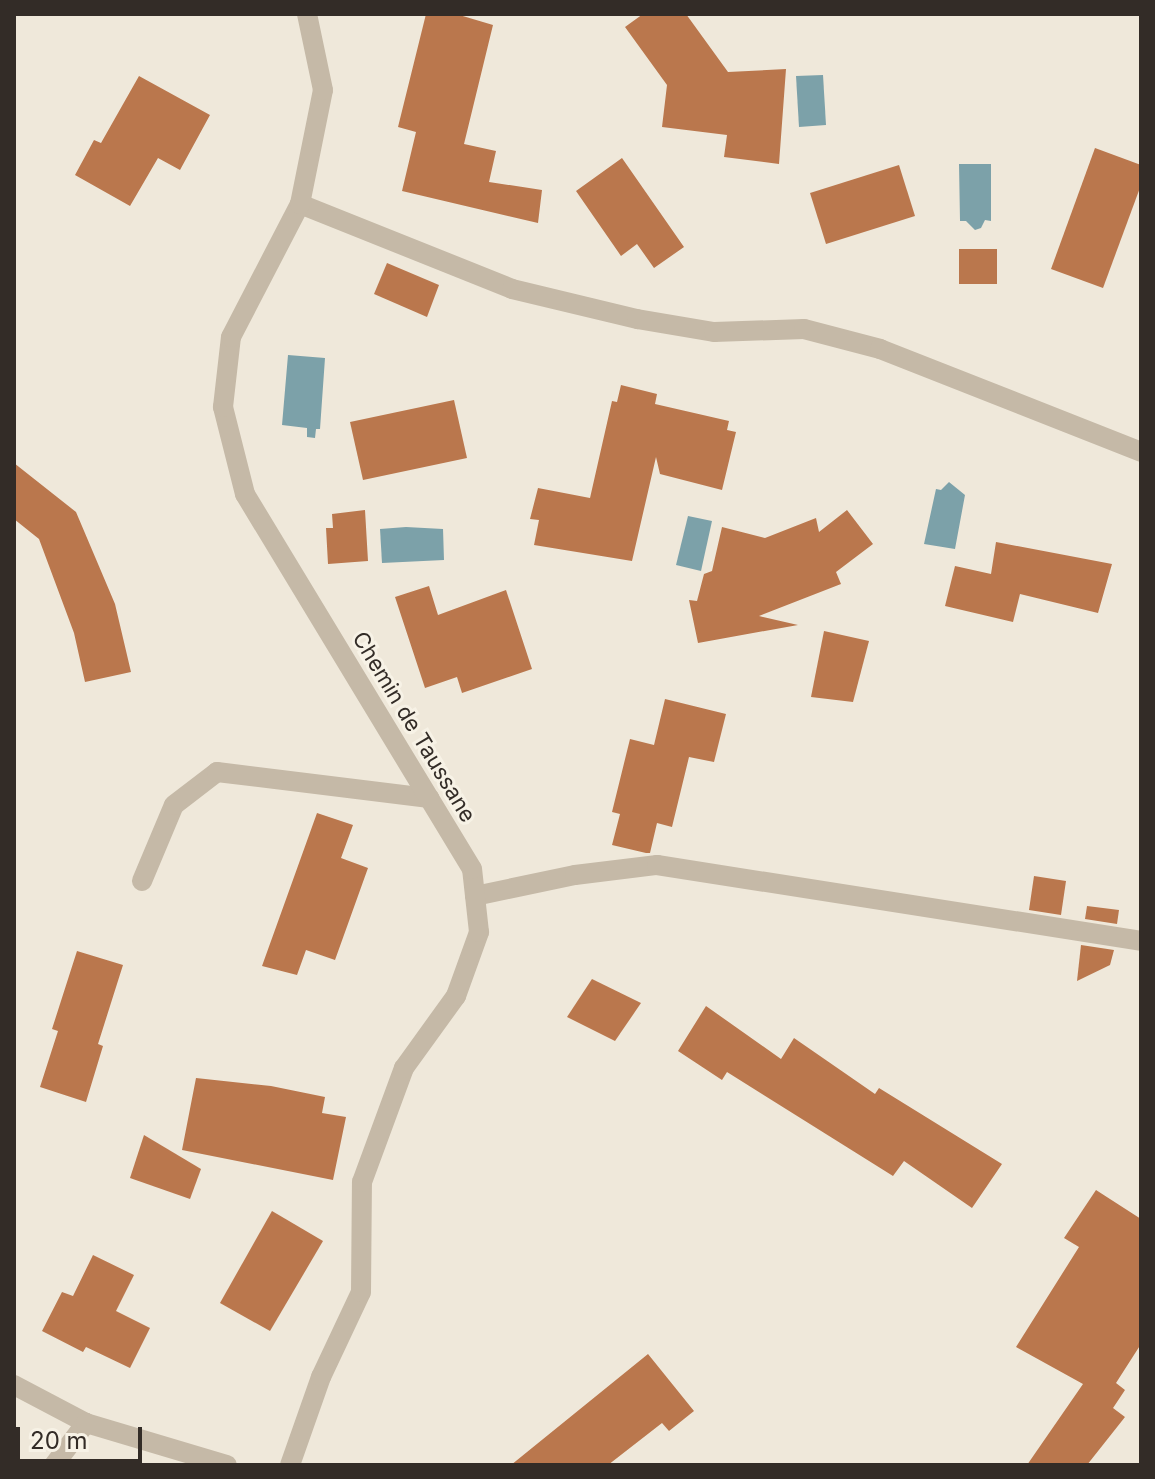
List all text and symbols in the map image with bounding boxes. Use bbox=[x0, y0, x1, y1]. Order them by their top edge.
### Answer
street label: Chemin de Taussane bbox=[347, 627, 481, 827]
scale bar bbox=[20, 1411, 146, 1461]
text: 20 m bbox=[30, 1426, 88, 1455]

